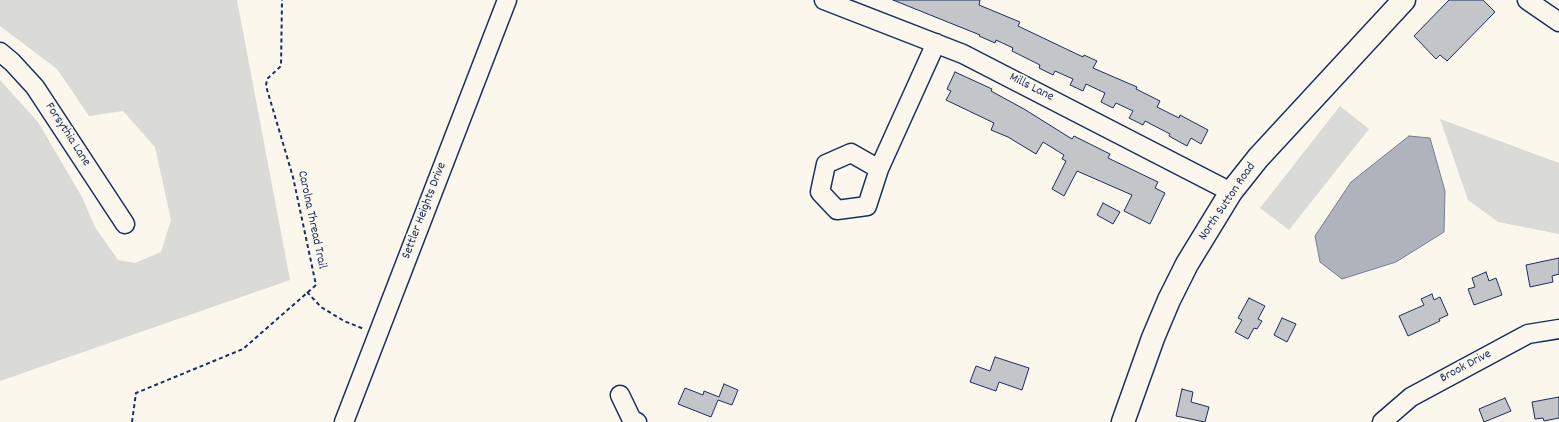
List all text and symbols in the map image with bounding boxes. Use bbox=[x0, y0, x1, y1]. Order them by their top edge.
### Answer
street label: Mills Lane bbox=[1006, 70, 1056, 106]
street label: Forsythia Lane bbox=[41, 100, 93, 170]
street label: Settler Heights Drive bbox=[399, 160, 451, 262]
street label: North Sutton Road bbox=[1196, 160, 1260, 244]
street label: Carolna Thread Trail bbox=[293, 170, 329, 270]
street label: Brook Drive bbox=[1438, 347, 1494, 387]

